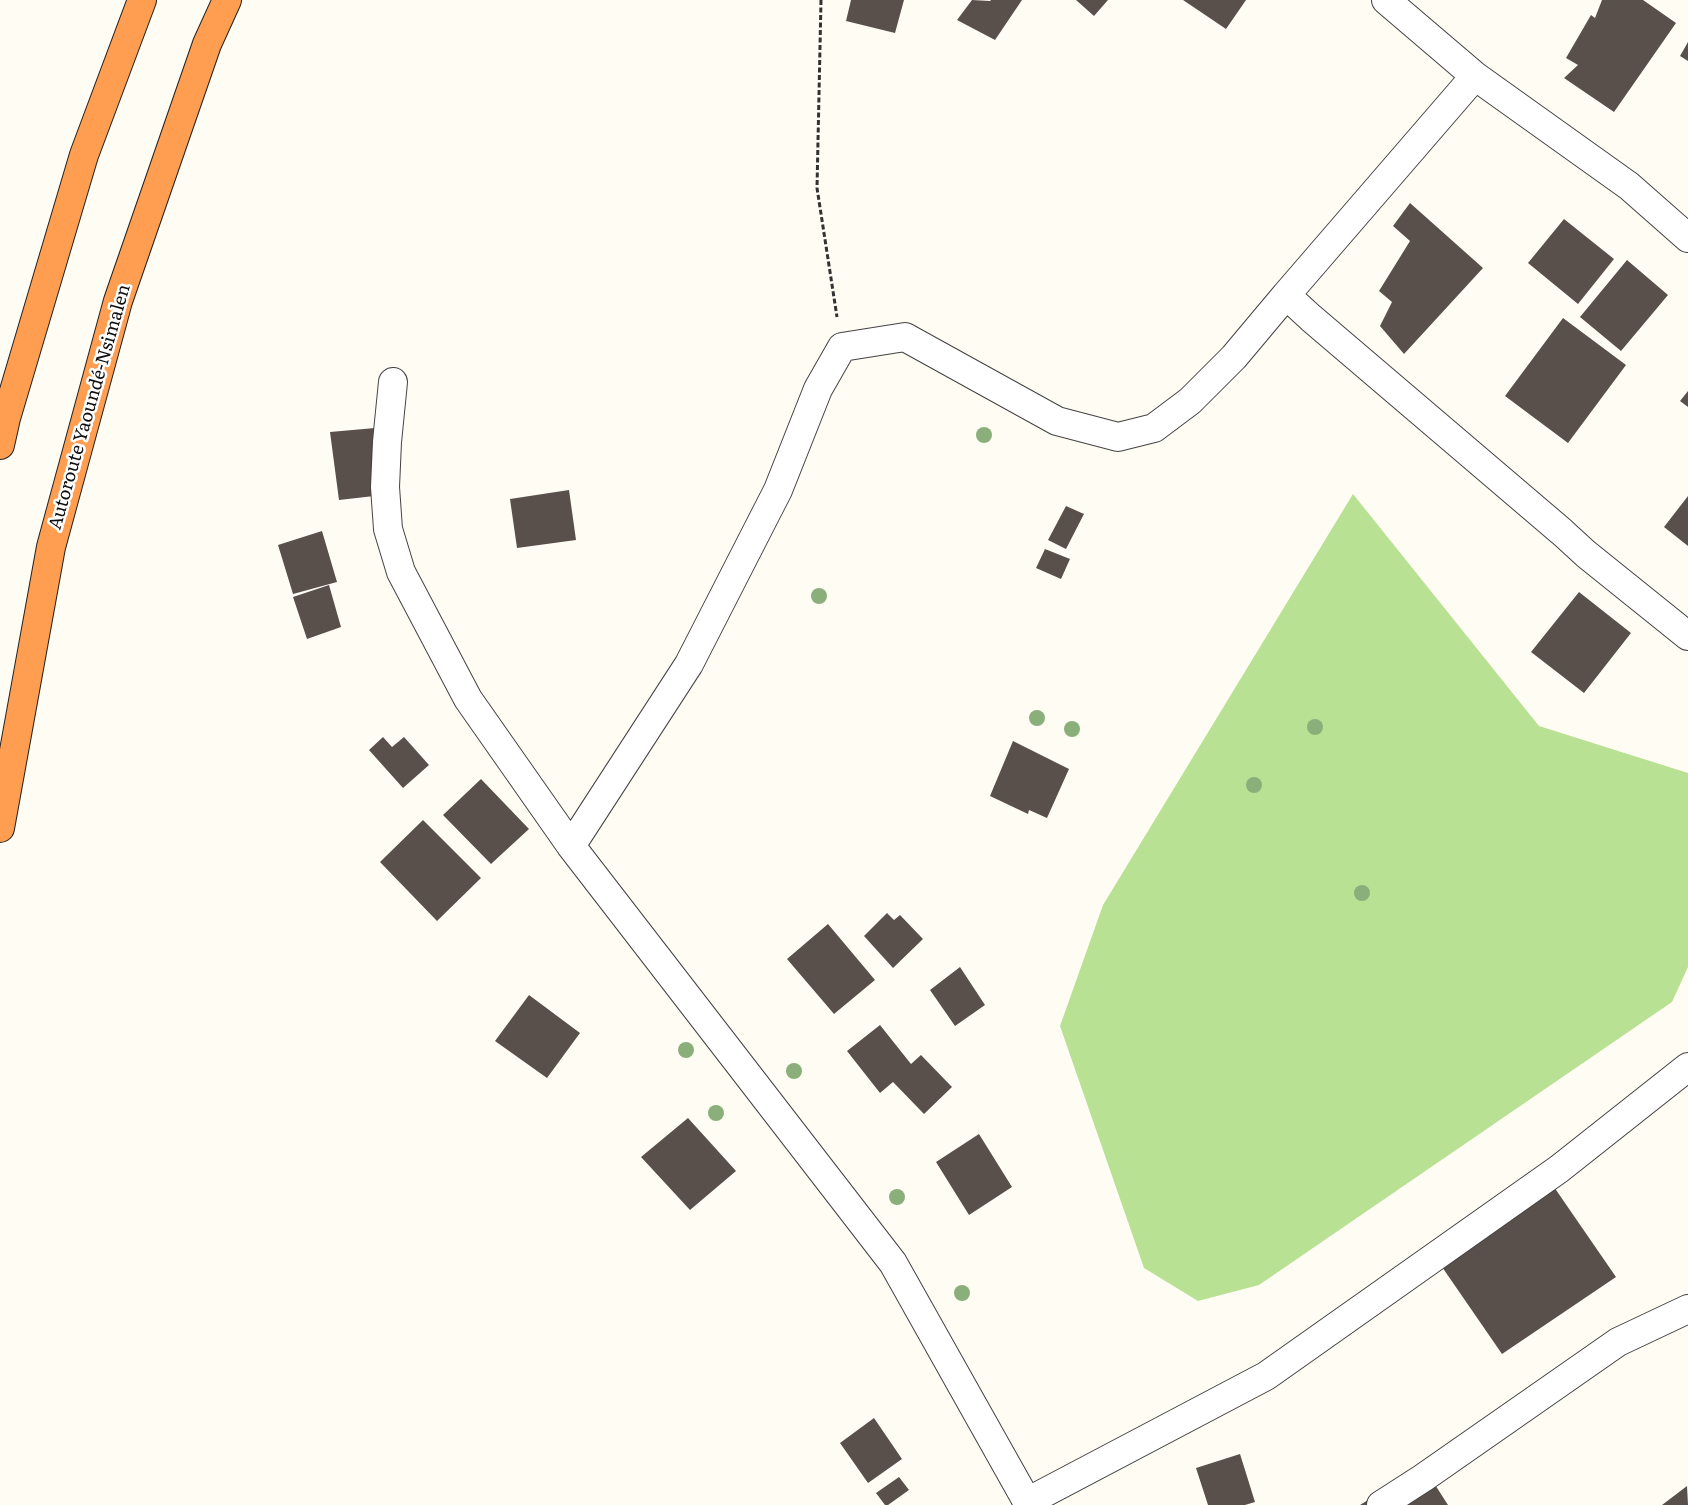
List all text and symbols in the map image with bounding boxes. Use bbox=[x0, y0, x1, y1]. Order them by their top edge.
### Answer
street label: Autoroute Yaoundé-Nsimalen bbox=[45, 282, 135, 532]

